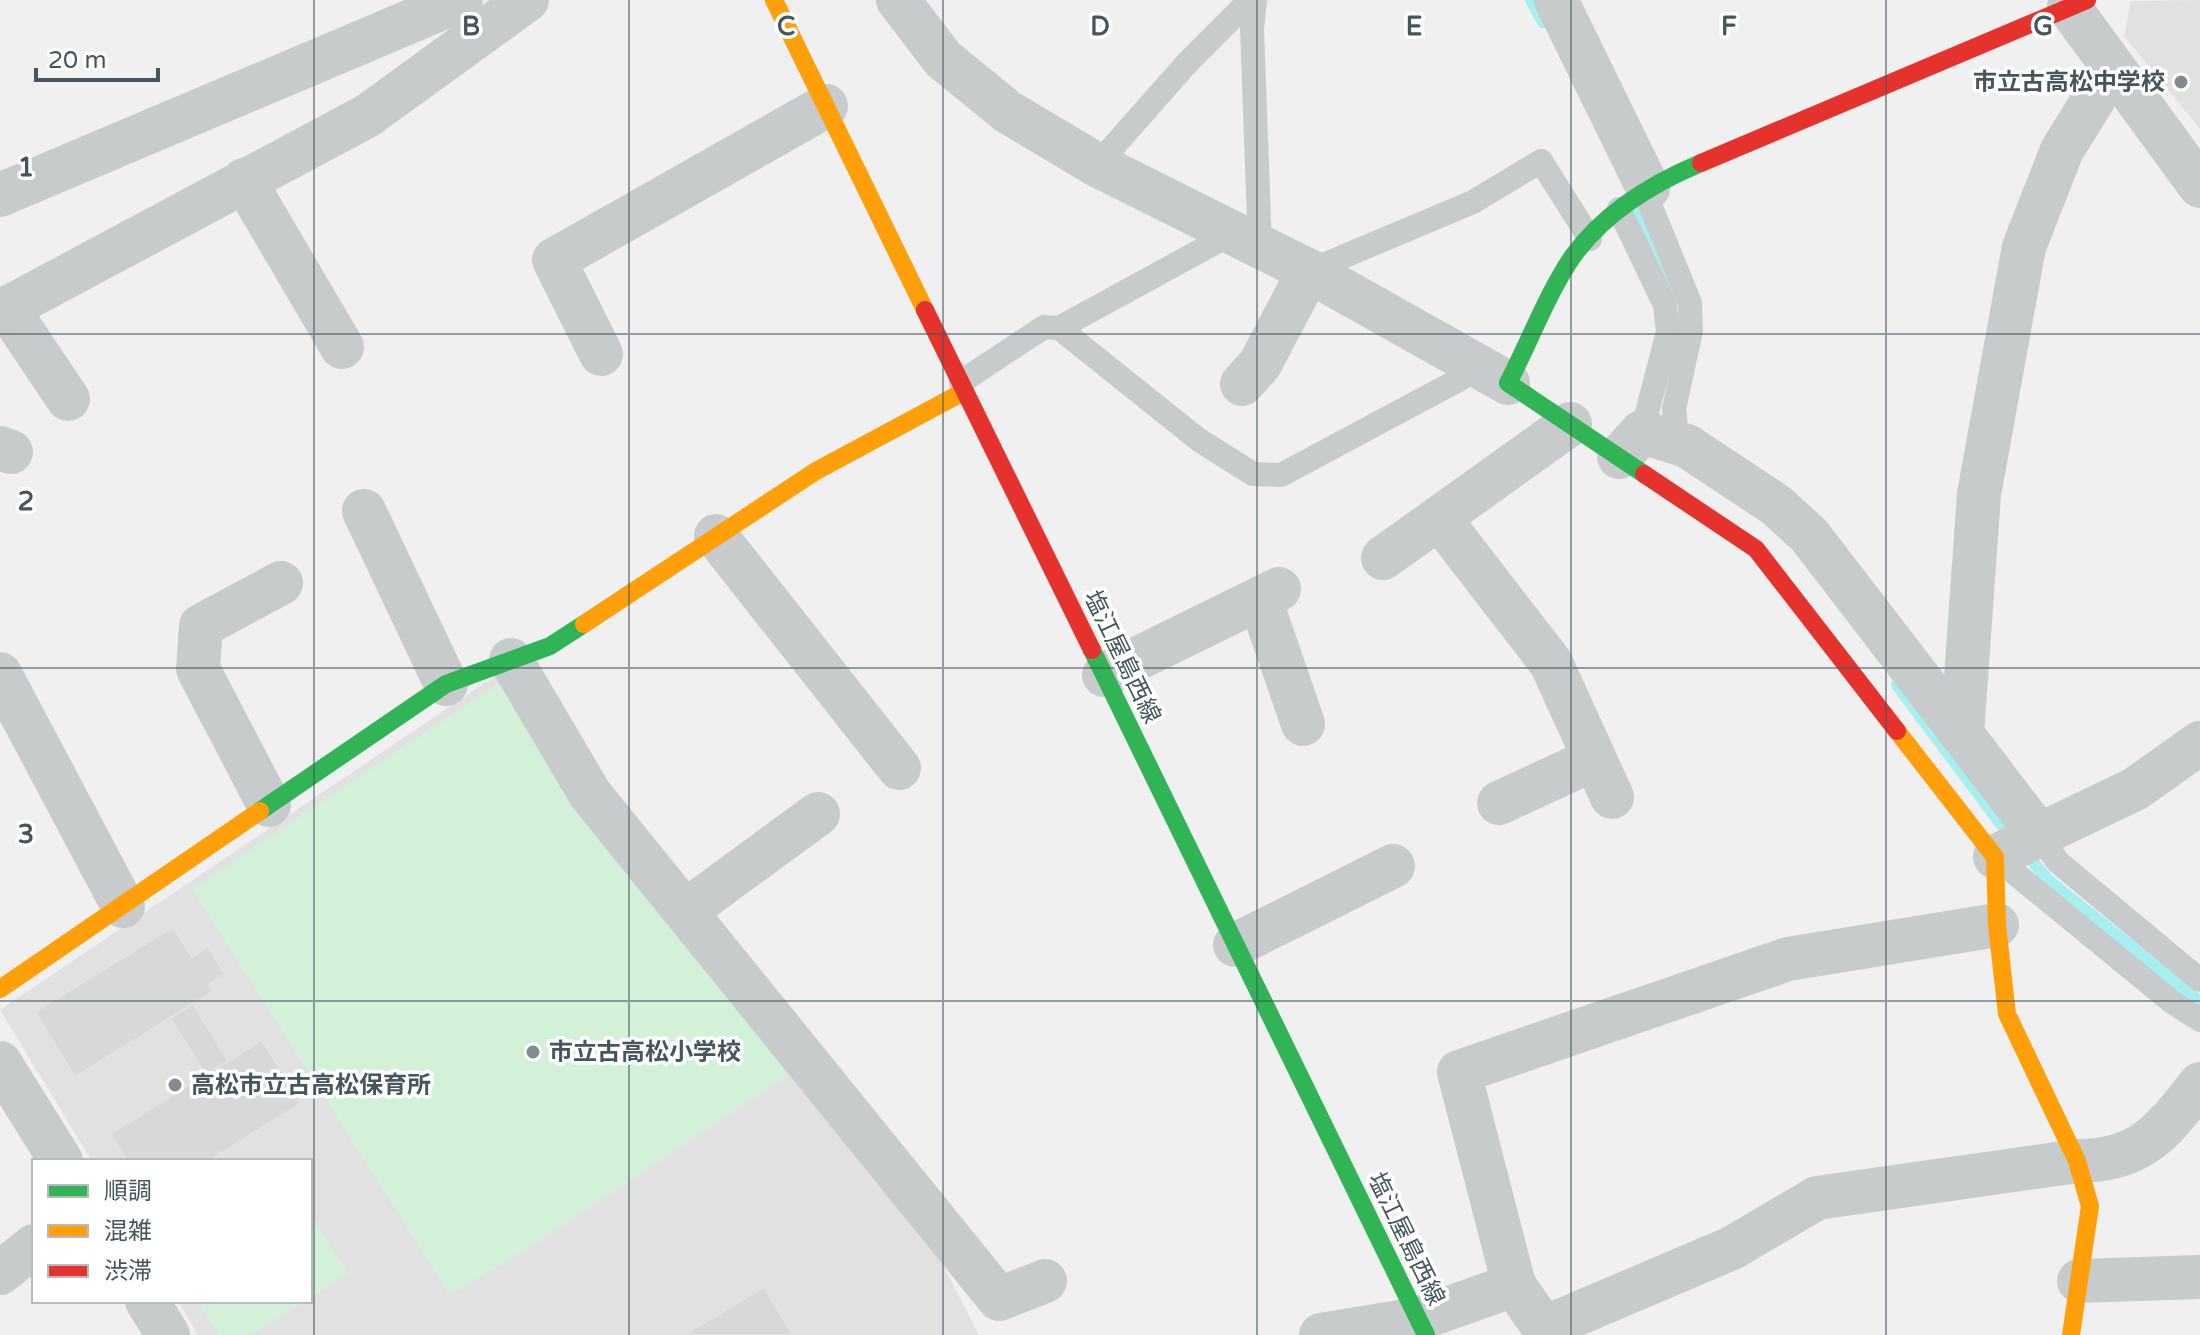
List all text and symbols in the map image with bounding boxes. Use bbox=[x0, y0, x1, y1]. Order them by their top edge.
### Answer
text: B bbox=[462, 11, 480, 42]
text: C bbox=[777, 11, 795, 42]
text: D bbox=[1090, 11, 1110, 42]
text: E bbox=[1406, 11, 1422, 42]
text: F bbox=[1721, 11, 1737, 42]
text: G bbox=[2033, 11, 2053, 42]
scale bar bbox=[36, 32, 158, 82]
text: 20 m bbox=[48, 46, 106, 75]
place label: 市立古高松中学校 bbox=[1973, 68, 2165, 97]
marker: 市立古高松中学校 bbox=[2172, 73, 2190, 91]
text: 1 bbox=[18, 152, 34, 183]
text: 2 bbox=[18, 486, 34, 517]
street label: 塩江屋島西線 bbox=[1077, 586, 1167, 728]
text: 3 bbox=[18, 819, 34, 850]
place label: 市立古高松小学校 bbox=[549, 1038, 741, 1067]
marker: 市立古高松小学校 bbox=[524, 1043, 542, 1061]
place label: 高松市立古高松保育所 bbox=[191, 1071, 431, 1100]
marker: 高松市立古高松保育所 bbox=[166, 1076, 184, 1094]
legend bbox=[32, 1159, 312, 1303]
street label: 塩江屋島西線 bbox=[1361, 1168, 1451, 1310]
text: 順調 bbox=[104, 1177, 152, 1206]
text: 混雑 bbox=[104, 1217, 152, 1246]
text: 渋滞 bbox=[104, 1257, 152, 1286]

